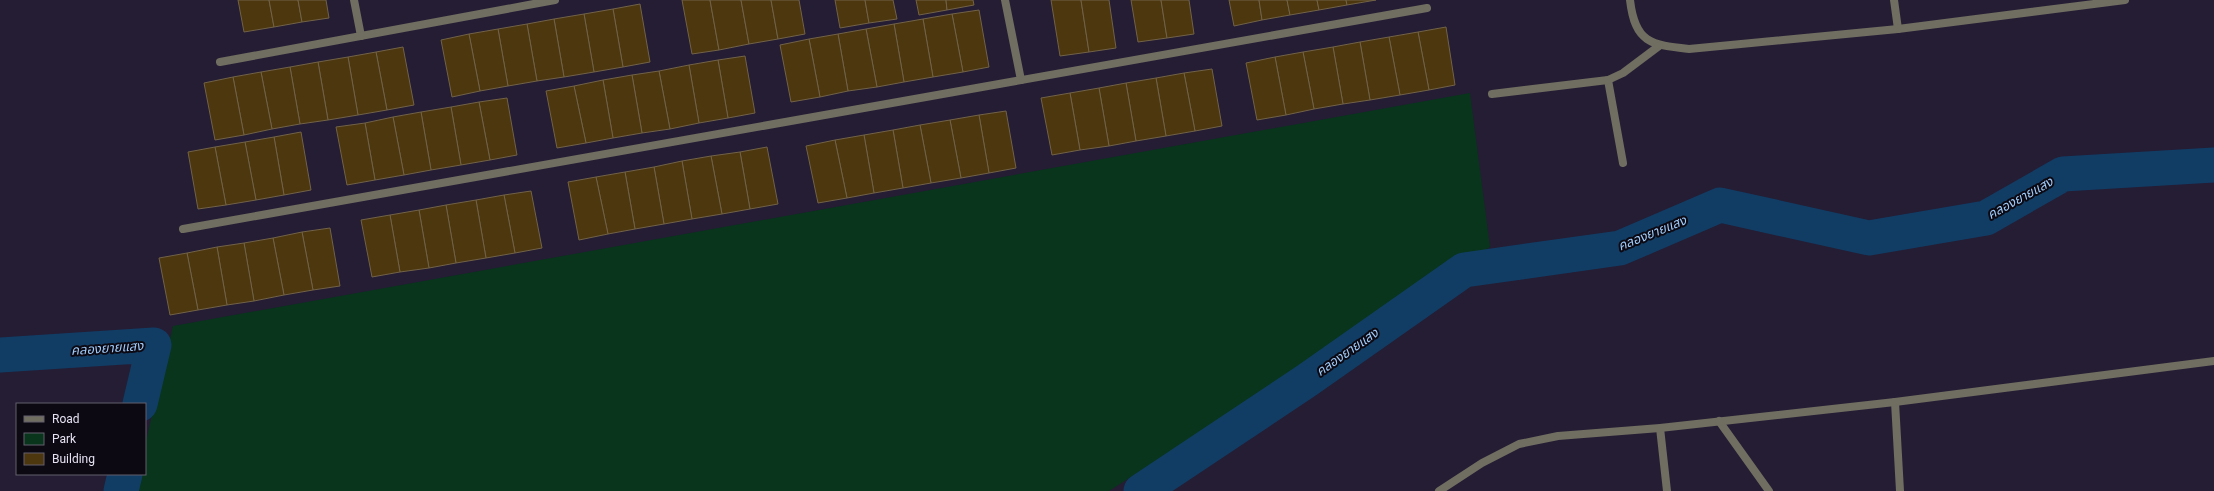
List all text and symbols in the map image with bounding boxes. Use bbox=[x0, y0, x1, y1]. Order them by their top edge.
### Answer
water label: คลองยายแสง bbox=[1985, 173, 2056, 222]
water label: คลองยายแสง bbox=[1616, 212, 1689, 253]
water label: คลองยายแสง bbox=[1313, 325, 1382, 379]
water label: คลองยายแสง bbox=[70, 338, 145, 358]
legend bbox=[16, 403, 146, 475]
text: Road bbox=[52, 412, 80, 426]
text: Park bbox=[52, 432, 77, 446]
text: Building bbox=[52, 452, 95, 466]

